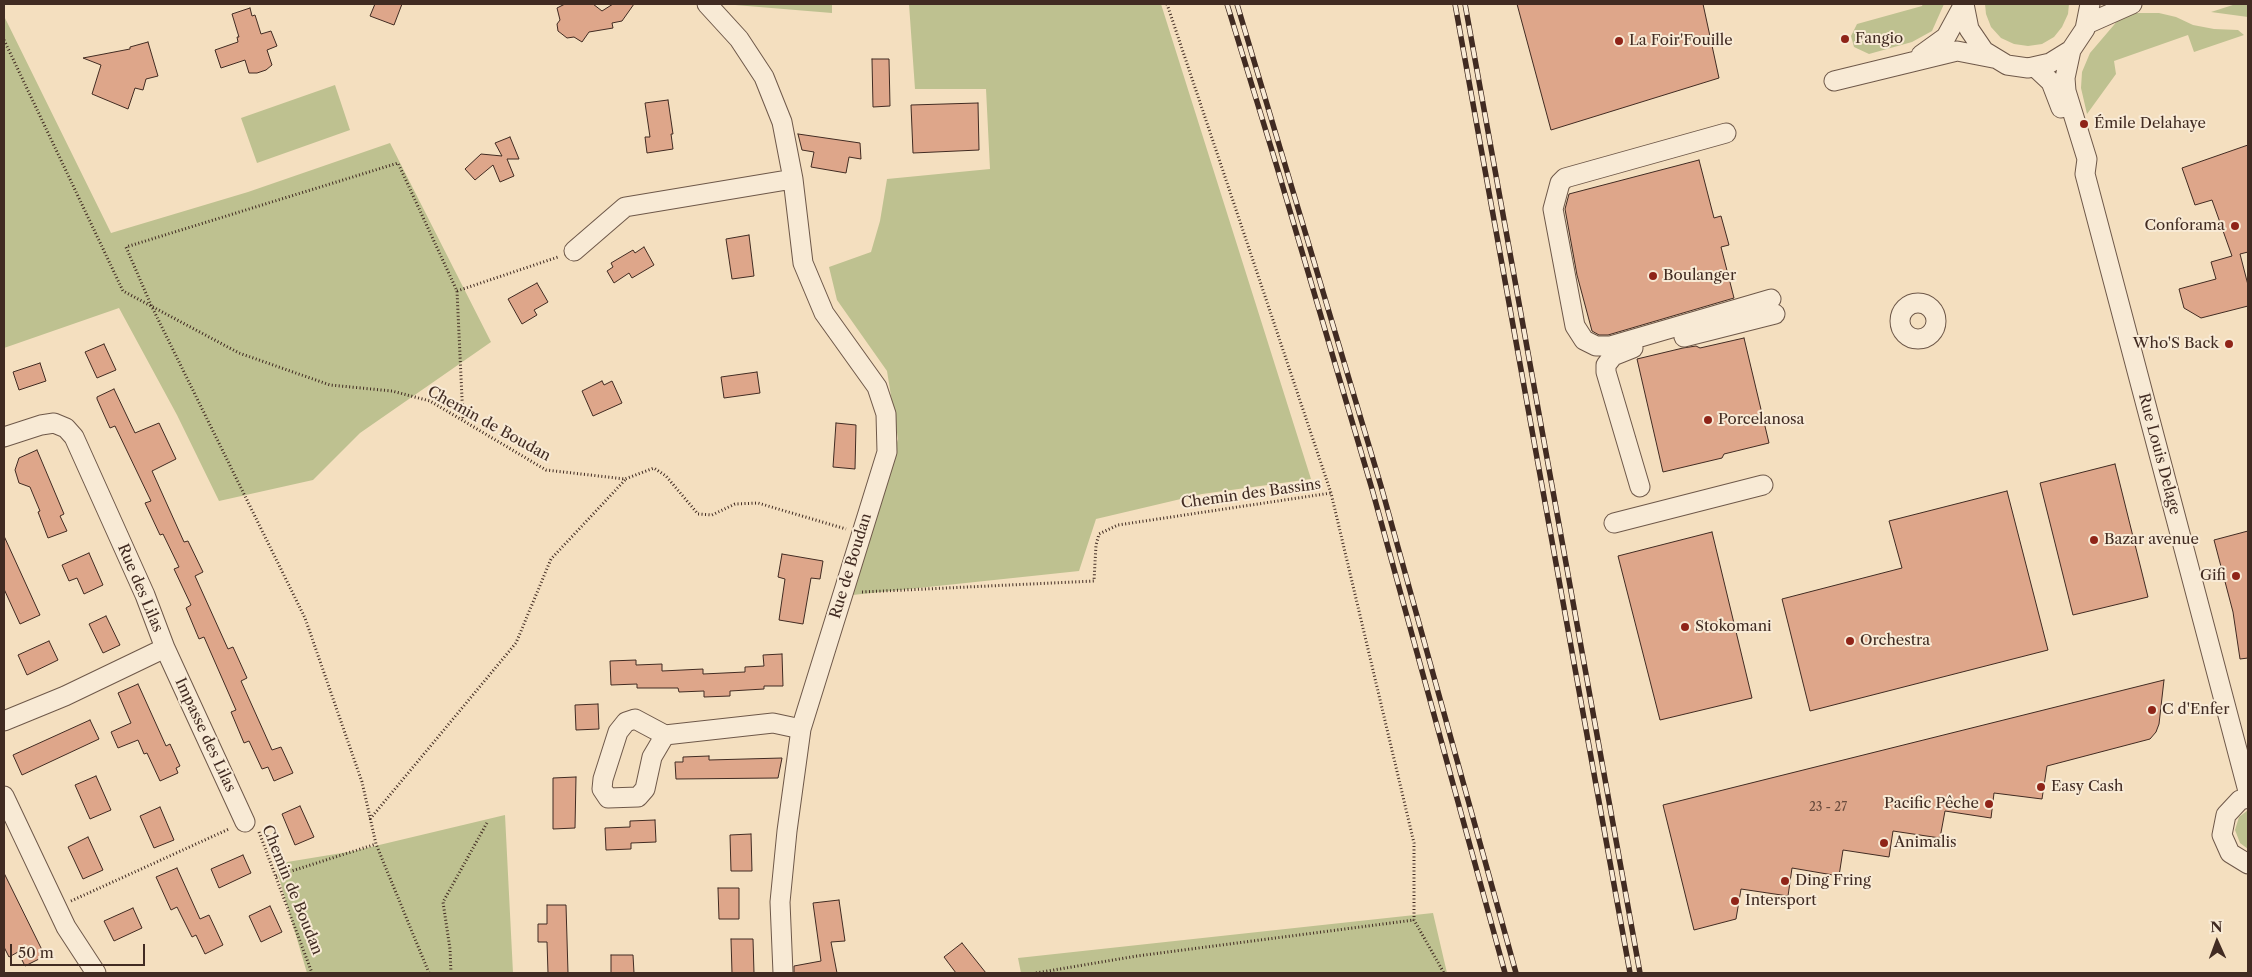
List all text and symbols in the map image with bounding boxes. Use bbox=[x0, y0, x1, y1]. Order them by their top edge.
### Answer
place label: Fangio bbox=[1855, 30, 1903, 48]
place label: La Foir'Fouille bbox=[1629, 32, 1733, 50]
marker: Fangio bbox=[1839, 33, 1851, 45]
marker: La Foir'Fouille bbox=[1613, 35, 1625, 47]
place label: Émile Delahaye bbox=[2094, 115, 2206, 133]
marker: Émile Delahaye bbox=[2078, 118, 2090, 130]
place label: Conforama bbox=[2144, 217, 2225, 235]
marker: Conforama bbox=[2229, 220, 2241, 232]
place label: Boulanger bbox=[1663, 267, 1736, 285]
marker: Boulanger bbox=[1647, 270, 1659, 282]
place label: Who'S Back bbox=[2133, 335, 2219, 353]
marker: Who'S Back bbox=[2223, 338, 2235, 350]
street label: Chemin de Boudan bbox=[424, 383, 554, 465]
street label: Rue Louis Delage bbox=[2134, 391, 2184, 517]
place label: Porcelanosa bbox=[1718, 411, 1805, 429]
marker: Porcelanosa bbox=[1702, 414, 1714, 426]
street label: Chemin des Bassins bbox=[1180, 475, 1322, 513]
street label: Rue de Boudan bbox=[826, 511, 876, 621]
place label: Bazar avenue bbox=[2104, 531, 2199, 549]
marker: Bazar avenue bbox=[2088, 534, 2100, 546]
street label: Rue des Lilas bbox=[113, 541, 167, 635]
place label: Gifi bbox=[2200, 567, 2226, 585]
marker: Gifi bbox=[2230, 570, 2242, 582]
place label: Stokomani bbox=[1695, 618, 1772, 636]
marker: Stokomani bbox=[1679, 621, 1691, 633]
place label: Orchestra bbox=[1860, 632, 1930, 650]
marker: Orchestra bbox=[1844, 635, 1856, 647]
street label: Impasse des Lilas bbox=[171, 675, 239, 795]
place label: C d'Enfer bbox=[2162, 701, 2230, 719]
marker: C d'Enfer bbox=[2146, 704, 2158, 716]
place label: Easy Cash bbox=[2051, 778, 2123, 796]
marker: Easy Cash bbox=[2035, 781, 2047, 793]
place label: Pacific Pêche bbox=[1884, 795, 1979, 813]
marker: Pacific Pêche bbox=[1983, 798, 1995, 810]
house number: 23 - 27 bbox=[1809, 801, 1847, 815]
street label: Chemin de Boudan bbox=[258, 823, 326, 957]
place label: Animalis bbox=[1894, 834, 1957, 852]
marker: Animalis bbox=[1878, 837, 1890, 849]
place label: Ding Fring bbox=[1795, 872, 1871, 890]
marker: Ding Fring bbox=[1779, 875, 1791, 887]
place label: Intersport bbox=[1745, 892, 1817, 910]
marker: Intersport bbox=[1729, 895, 1741, 907]
north arrow bbox=[2192, 917, 2242, 967]
text: N bbox=[2210, 918, 2223, 936]
scale bar bbox=[12, 934, 148, 966]
text: 50 m bbox=[18, 943, 54, 962]

